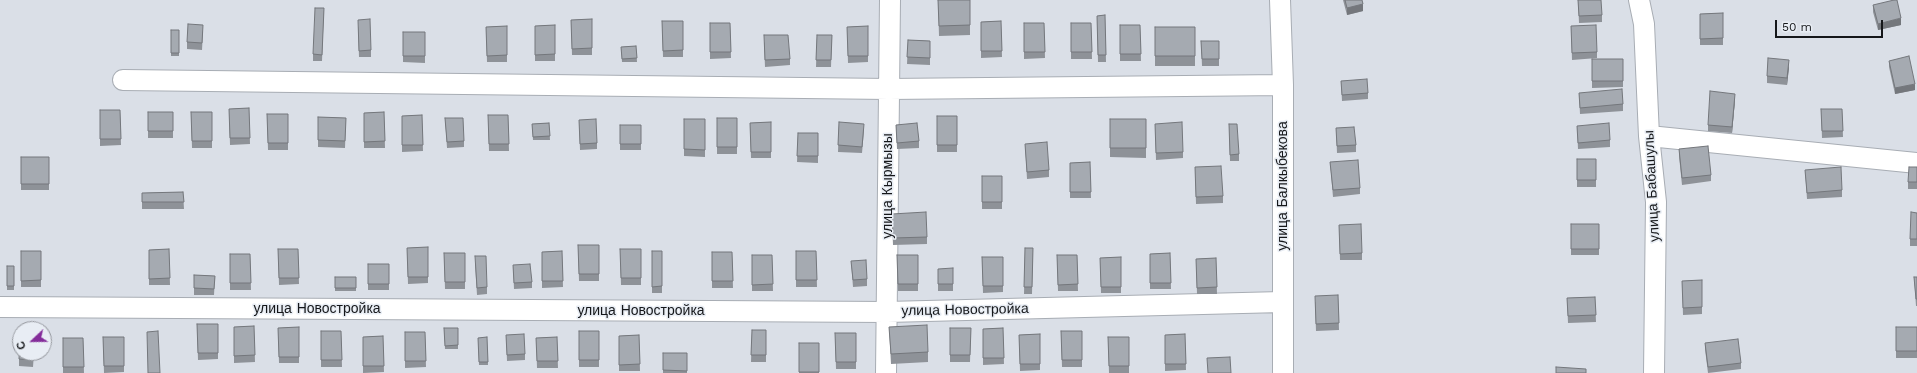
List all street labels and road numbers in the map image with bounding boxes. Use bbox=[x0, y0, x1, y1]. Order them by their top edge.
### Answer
street label: улица Балкыбекова bbox=[1275, 121, 1291, 251]
street label: улица Бабашулы bbox=[1641, 130, 1663, 242]
street label: улица Кырмызы bbox=[880, 133, 896, 239]
street label: улица Новостройка bbox=[901, 300, 1029, 320]
street label: улица Новостройка bbox=[253, 301, 381, 317]
street label: улица Новостройка bbox=[577, 303, 705, 319]

